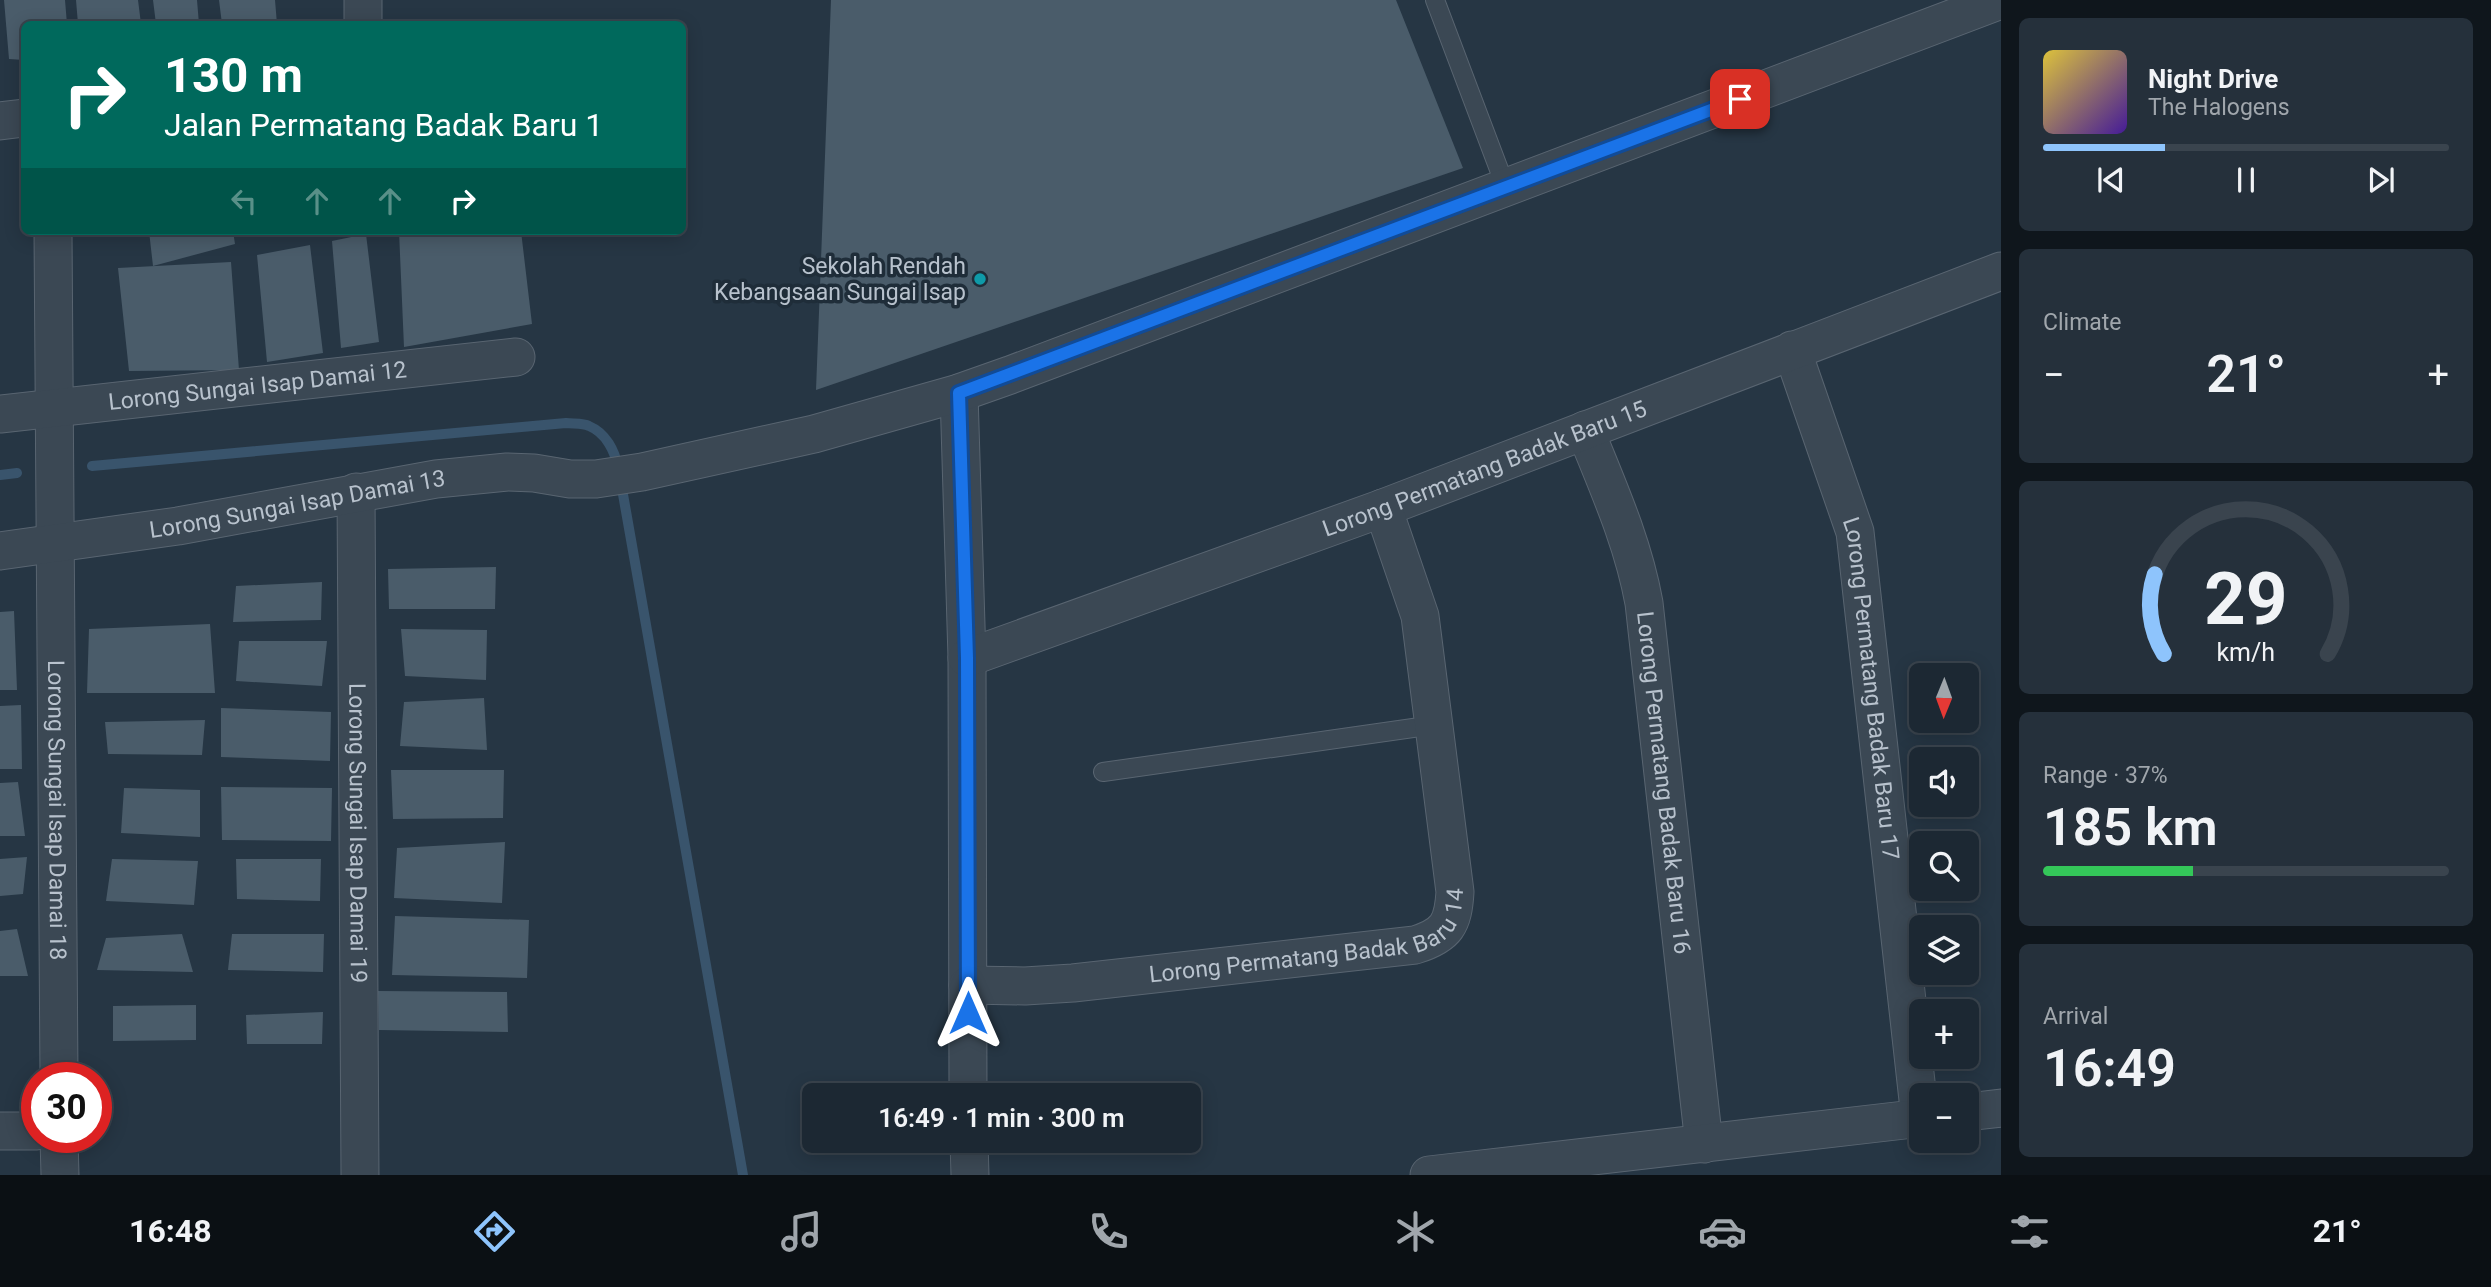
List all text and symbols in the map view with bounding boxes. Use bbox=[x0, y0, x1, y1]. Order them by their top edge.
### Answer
text: 130 m bbox=[164, 47, 303, 104]
icon: right bbox=[49, 49, 140, 140]
text: Night Drive bbox=[2148, 64, 2278, 94]
pin bbox=[1710, 69, 1770, 129]
icon: arrive bbox=[1721, 80, 1759, 118]
text: The Halogens bbox=[2148, 94, 2290, 121]
text: Jalan Permatang Badak Baru 1 bbox=[164, 106, 603, 144]
icon: previous bbox=[2092, 161, 2130, 199]
icon: pause bbox=[2227, 161, 2265, 199]
icon: next bbox=[2362, 161, 2400, 199]
icon: left bbox=[225, 182, 263, 220]
icon: ahead bbox=[298, 182, 336, 220]
icon: ahead bbox=[371, 182, 409, 220]
icon: right bbox=[444, 182, 482, 220]
place label: Sekolah Rendah Kebangsaan Sungai Isap bbox=[714, 253, 966, 306]
marker: Sekolah Rendah Kebangsaan Sungai Isap bbox=[972, 271, 988, 287]
text: Climate bbox=[2043, 309, 2122, 336]
text: 21° bbox=[2206, 344, 2286, 405]
text: − bbox=[2043, 353, 2065, 397]
text: + bbox=[2427, 353, 2449, 397]
street label: Lorong Sungai Isap Damai 12 bbox=[107, 356, 408, 416]
street label: Lorong Permatang Badak Baru 15 bbox=[1319, 395, 1651, 543]
street label: Lorong Sungai Isap Damai 13 bbox=[148, 465, 446, 544]
street label: Lorong Permatang Badak Baru 17 bbox=[1837, 514, 1904, 861]
text: 29 bbox=[2204, 556, 2288, 642]
street label: Lorong Permatang Badak Baru 16 bbox=[1631, 610, 1696, 956]
text: km/h bbox=[2217, 637, 2275, 666]
street label: Lorong Sungai Isap Damai 18 bbox=[42, 660, 71, 960]
north arrow bbox=[1909, 663, 1979, 733]
map controls bbox=[1909, 663, 1979, 1153]
street label: Lorong Sungai Isap Damai 19 bbox=[343, 683, 372, 983]
button: sound bbox=[1909, 747, 1979, 817]
text: Range · 37% bbox=[2043, 762, 2168, 789]
text: 185 km bbox=[2043, 797, 2218, 858]
button: search bbox=[1909, 831, 1979, 901]
street label: Lorong Permatang Badak Baru 14 bbox=[1148, 887, 1469, 988]
button: layers bbox=[1909, 915, 1979, 985]
position arrow bbox=[931, 976, 1005, 1050]
button: + bbox=[1909, 999, 1979, 1069]
text: Arrival bbox=[2043, 1003, 2108, 1030]
text: 16:49 bbox=[2043, 1038, 2176, 1099]
speed limit sign: 30 bbox=[21, 1062, 112, 1153]
button: − bbox=[1909, 1083, 1979, 1153]
text: 16:49 · 1 min · 300 m bbox=[878, 1103, 1125, 1133]
icon: directions bbox=[470, 1207, 519, 1256]
icon: music bbox=[777, 1207, 826, 1256]
icon: phone bbox=[1084, 1207, 1133, 1256]
icon: climate bbox=[1391, 1207, 1440, 1256]
icon: car bbox=[1698, 1207, 1747, 1256]
icon: filters bbox=[2005, 1207, 2054, 1256]
text: 16:48 bbox=[129, 1212, 212, 1250]
text: 21° bbox=[2313, 1212, 2362, 1250]

